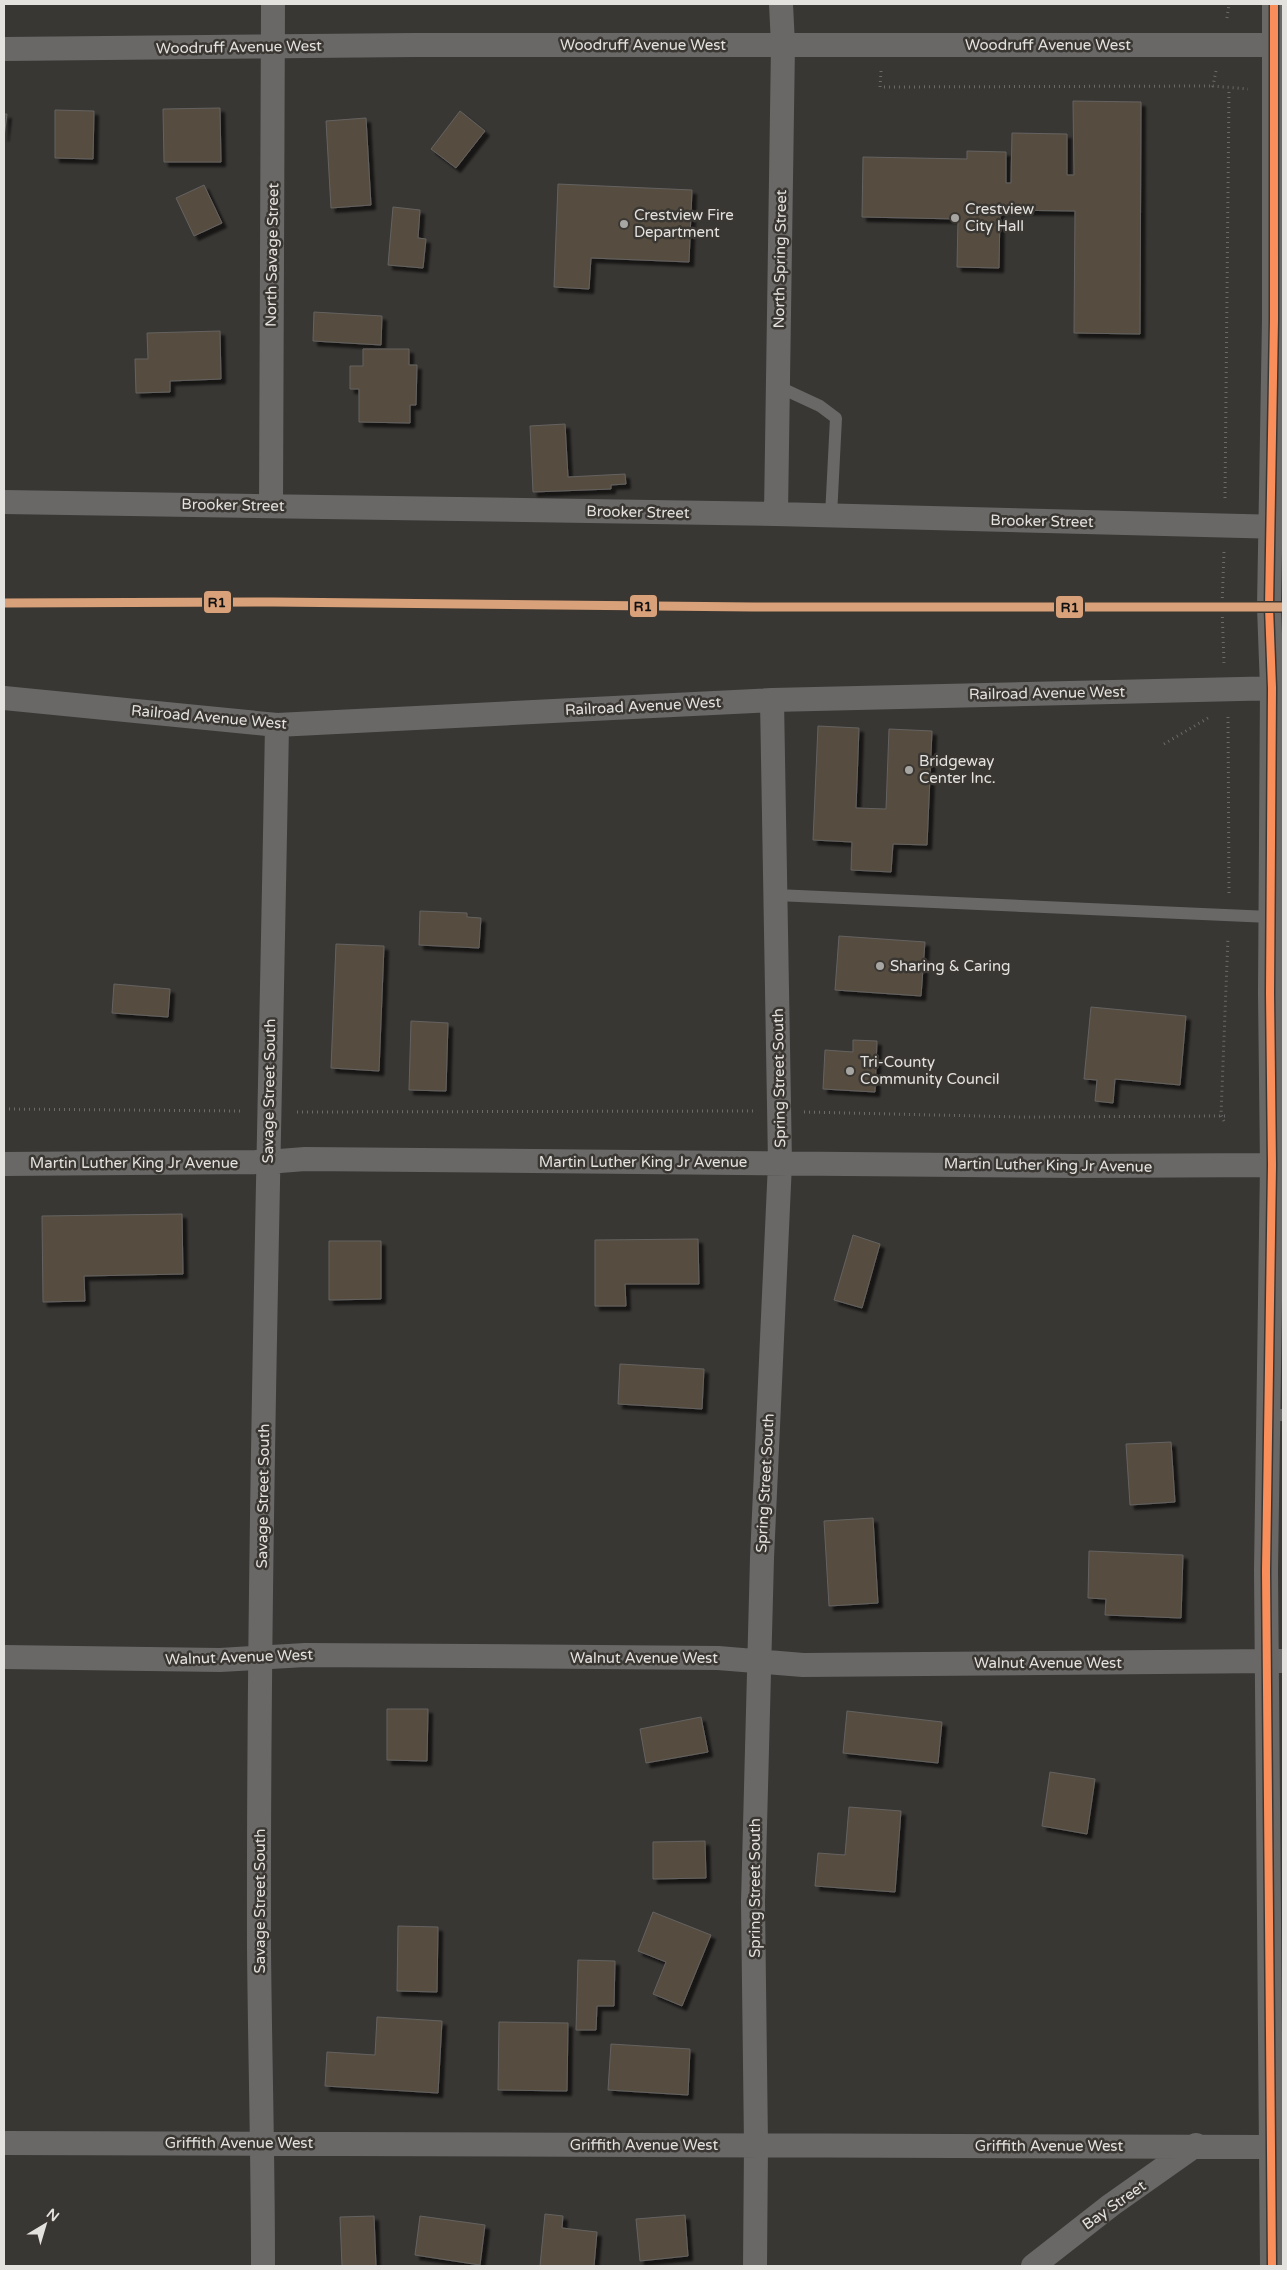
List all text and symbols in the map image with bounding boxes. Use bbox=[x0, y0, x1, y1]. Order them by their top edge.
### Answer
street label: Woodruff Avenue West bbox=[560, 36, 726, 54]
street label: Woodruff Avenue West bbox=[965, 36, 1131, 54]
street label: Woodruff Avenue West bbox=[156, 37, 322, 57]
street label: North Savage Street bbox=[262, 183, 282, 327]
street label: North Spring Street bbox=[770, 189, 790, 329]
place label: Crestview City Hall bbox=[965, 200, 1034, 235]
place label: Crestview Fire Department bbox=[634, 206, 734, 241]
marker: Crestview City Hall bbox=[949, 212, 961, 224]
marker: Crestview Fire Department bbox=[618, 218, 630, 230]
street label: Brooker Street bbox=[181, 495, 285, 515]
street label: Brooker Street bbox=[586, 502, 690, 522]
street label: Brooker Street bbox=[990, 511, 1094, 531]
line badge: R1 bbox=[203, 590, 232, 614]
text: R1 bbox=[208, 594, 226, 611]
line badge: R1 bbox=[629, 594, 658, 618]
line badge: R1 bbox=[1055, 595, 1084, 619]
text: R1 bbox=[634, 598, 652, 615]
text: R1 bbox=[1061, 599, 1079, 616]
street label: Railroad Avenue West bbox=[969, 683, 1126, 703]
street label: Railroad Avenue West bbox=[564, 693, 722, 719]
street label: Railroad Avenue West bbox=[130, 701, 288, 733]
place label: Bridgeway Center Inc. bbox=[919, 752, 996, 787]
marker: Bridgeway Center Inc. bbox=[903, 764, 915, 776]
place label: Sharing & Caring bbox=[890, 957, 1010, 975]
marker: Sharing & Caring bbox=[874, 960, 886, 972]
street label: Spring Street South bbox=[769, 1008, 789, 1148]
street label: Savage Street South bbox=[259, 1018, 279, 1164]
place label: Tri-County Community Council bbox=[860, 1053, 999, 1088]
marker: Tri-County Community Council bbox=[844, 1065, 856, 1077]
street label: Martin Luther King Jr Avenue bbox=[539, 1153, 747, 1171]
street label: Martin Luther King Jr Avenue bbox=[30, 1154, 238, 1172]
street label: Martin Luther King Jr Avenue bbox=[944, 1154, 1152, 1176]
street label: Spring Street South bbox=[752, 1413, 778, 1553]
street label: Savage Street South bbox=[253, 1423, 273, 1569]
street label: Walnut Avenue West bbox=[165, 1645, 314, 1669]
street label: Walnut Avenue West bbox=[570, 1649, 718, 1667]
street label: Walnut Avenue West bbox=[974, 1654, 1122, 1672]
street label: Spring Street South bbox=[746, 1818, 764, 1958]
street label: Savage Street South bbox=[251, 1829, 269, 1973]
street label: Griffith Avenue West bbox=[165, 2134, 314, 2152]
street label: Griffith Avenue West bbox=[570, 2136, 719, 2154]
street label: Griffith Avenue West bbox=[975, 2137, 1124, 2155]
street label: Bay Street bbox=[1079, 2176, 1149, 2233]
north arrow bbox=[20, 2200, 70, 2250]
text: N bbox=[43, 2205, 62, 2225]

